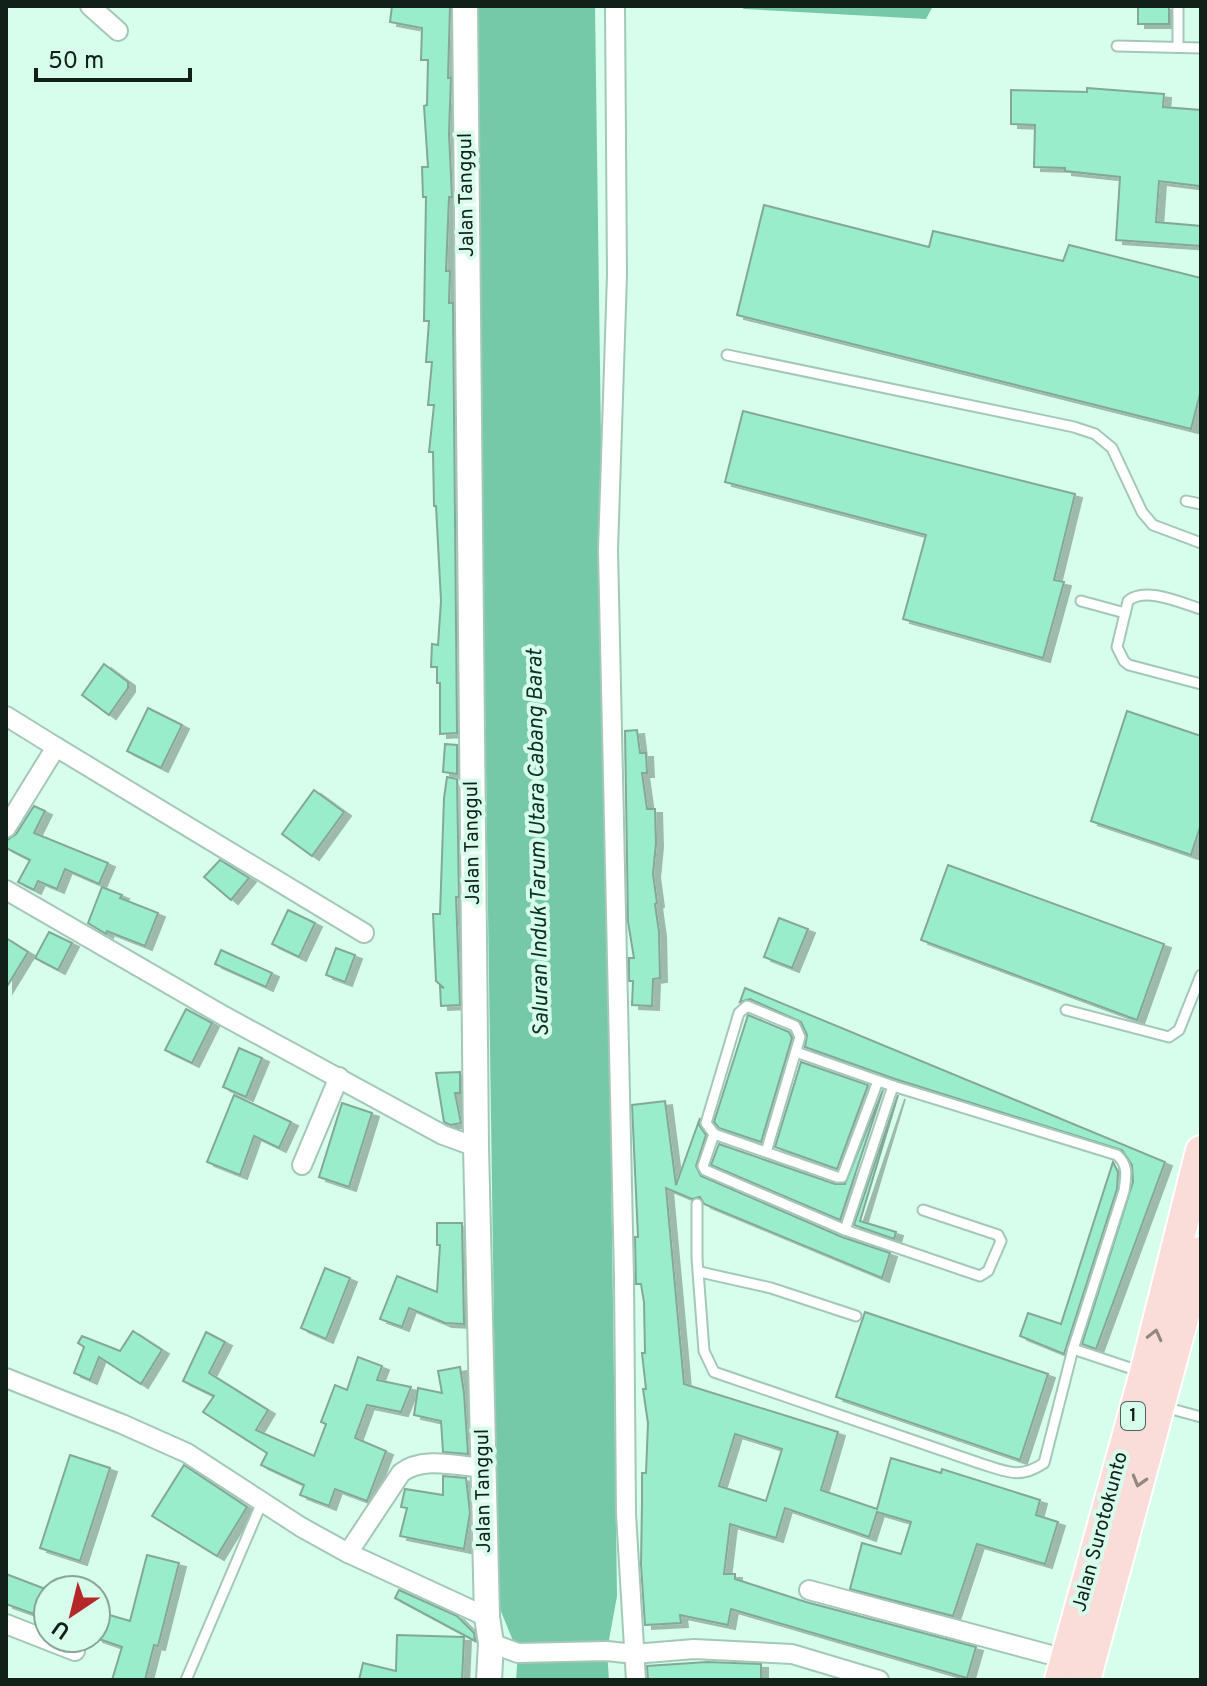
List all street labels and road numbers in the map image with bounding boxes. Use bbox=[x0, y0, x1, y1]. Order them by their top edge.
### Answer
street label: Jalan Tanggul bbox=[453, 133, 481, 257]
street label: Jalan Tanggul bbox=[459, 781, 487, 905]
road number: 1 bbox=[1121, 1402, 1145, 1430]
street label: Jalan Tanggul bbox=[470, 1429, 498, 1553]
street label: Jalan Surotokunto bbox=[1067, 1449, 1135, 1615]

